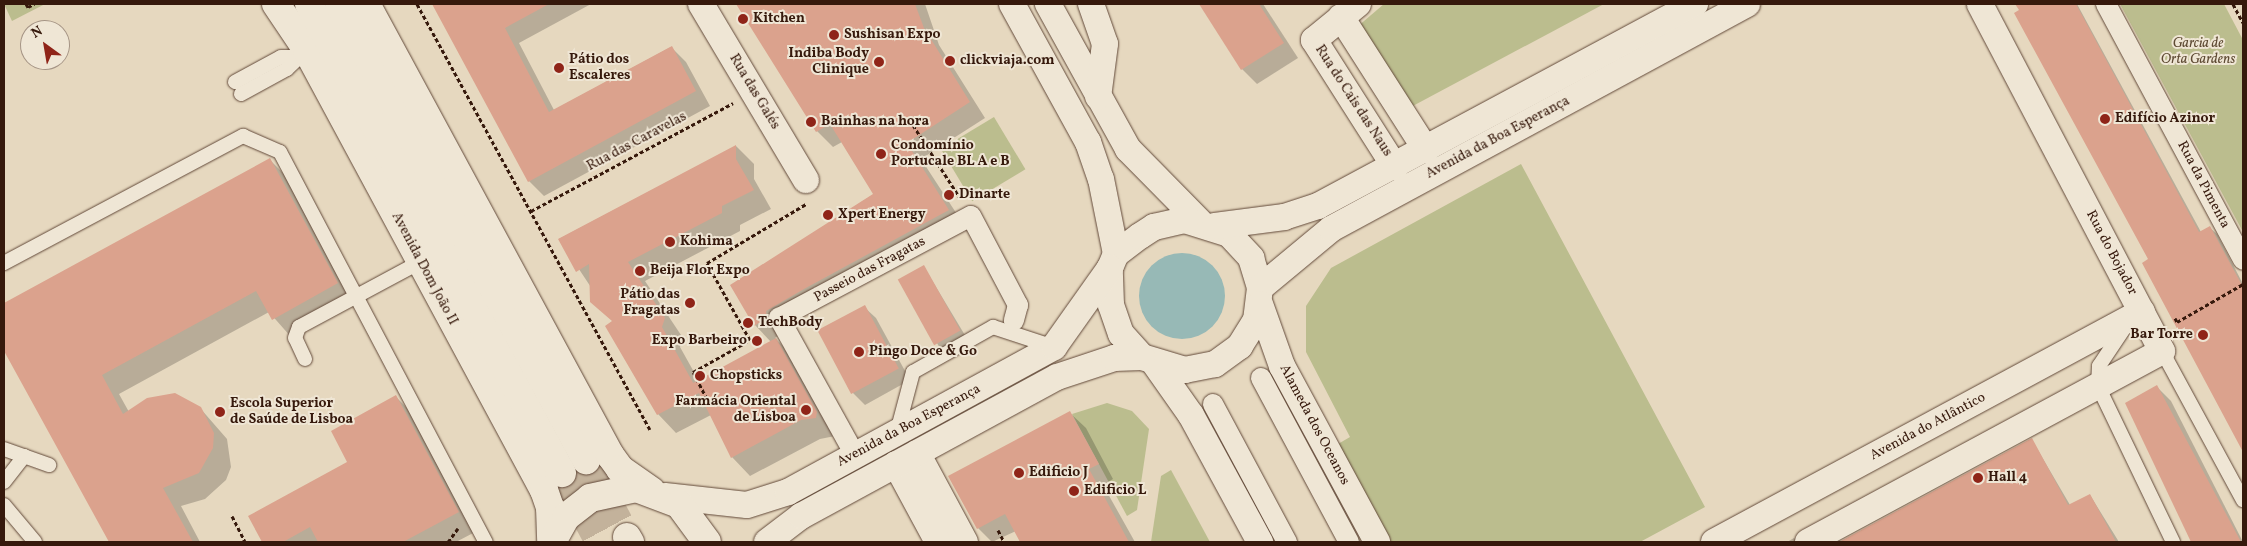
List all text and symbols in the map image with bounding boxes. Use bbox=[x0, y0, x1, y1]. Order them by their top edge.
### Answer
place label: Kitchen bbox=[753, 11, 805, 27]
marker: Kitchen bbox=[737, 13, 749, 25]
north arrow bbox=[20, 20, 70, 70]
text: N bbox=[28, 22, 47, 43]
place label: Sushisan Expo bbox=[844, 27, 941, 43]
marker: Sushisan Expo bbox=[828, 29, 840, 41]
park label: Garcia de Orta Gardens bbox=[2161, 36, 2235, 68]
street label: Rua do Cais das Naus bbox=[1311, 42, 1395, 160]
place label: Indiba Body Clinique bbox=[789, 46, 869, 78]
street label: Rua das Galés bbox=[725, 51, 783, 133]
place label: Pátio dos Escaleres bbox=[569, 52, 631, 84]
place label: clickviaja.com bbox=[960, 53, 1055, 69]
marker: clickviaja.com bbox=[944, 55, 956, 67]
marker: Indiba Body Clinique bbox=[873, 56, 885, 68]
marker: Pátio dos Escaleres bbox=[553, 62, 565, 74]
street label: Avenida da Boa Esperança bbox=[1423, 93, 1573, 183]
street label: Rua das Caravelas bbox=[584, 109, 690, 175]
place label: Edifício Azinor bbox=[2115, 111, 2215, 127]
marker: Edifício Azinor bbox=[2099, 113, 2111, 125]
place label: Bainhas na hora bbox=[821, 114, 929, 130]
marker: Bainhas na hora bbox=[805, 116, 817, 128]
place label: Condomínio Portucale BL A e B bbox=[891, 138, 1010, 170]
street label: Rua da Pimenta bbox=[2173, 138, 2233, 232]
marker: Condomínio Portucale BL A e B bbox=[875, 148, 887, 160]
place label: Dinarte bbox=[959, 187, 1010, 203]
marker: Dinarte bbox=[943, 189, 955, 201]
place label: Xpert Energy bbox=[838, 207, 926, 223]
street label: Rua do Bojador bbox=[2082, 208, 2140, 298]
marker: Xpert Energy bbox=[822, 209, 834, 221]
street label: Avenida Dom João II bbox=[387, 210, 461, 328]
street label: Passeio das Fragatas bbox=[811, 233, 929, 307]
place label: Kohima bbox=[680, 234, 733, 250]
marker: Kohima bbox=[664, 236, 676, 248]
place label: Beija Flor Expo bbox=[650, 263, 750, 279]
marker: Beija Flor Expo bbox=[634, 265, 646, 277]
place label: Pátio das Fragatas bbox=[620, 287, 680, 320]
marker: Pátio das Fragatas bbox=[684, 297, 696, 309]
place label: TechBody bbox=[758, 315, 822, 331]
marker: TechBody bbox=[742, 317, 754, 329]
place label: Bar Torre bbox=[2130, 327, 2193, 343]
marker: Bar Torre bbox=[2197, 329, 2209, 341]
place label: Expo Barbeiro bbox=[652, 333, 747, 349]
marker: Expo Barbeiro bbox=[751, 335, 763, 347]
place label: Pingo Doce & Go bbox=[869, 344, 977, 360]
marker: Pingo Doce & Go bbox=[853, 346, 865, 358]
street label: Alameda dos Oceanos bbox=[1275, 362, 1353, 488]
place label: Chopsticks bbox=[710, 368, 782, 384]
marker: Chopsticks bbox=[694, 370, 706, 382]
street label: Avenida da Boa Esperança bbox=[834, 381, 984, 471]
street label: Avenida do Atlântico bbox=[1867, 389, 1989, 465]
place label: Farmácia Oriental de Lisboa bbox=[675, 394, 796, 427]
place label: Escola Superior de Saúde de Lisboa bbox=[230, 396, 353, 428]
marker: Farmácia Oriental de Lisboa bbox=[800, 404, 812, 416]
marker: Escola Superior de Saúde de Lisboa bbox=[214, 406, 226, 418]
place label: Edificio J bbox=[1029, 465, 1088, 481]
marker: Edificio J bbox=[1013, 467, 1025, 479]
place label: Hall 4 bbox=[1988, 470, 2027, 486]
marker: Hall 4 bbox=[1972, 472, 1984, 484]
place label: Edificio L bbox=[1084, 483, 1147, 499]
marker: Edificio L bbox=[1068, 485, 1080, 497]

